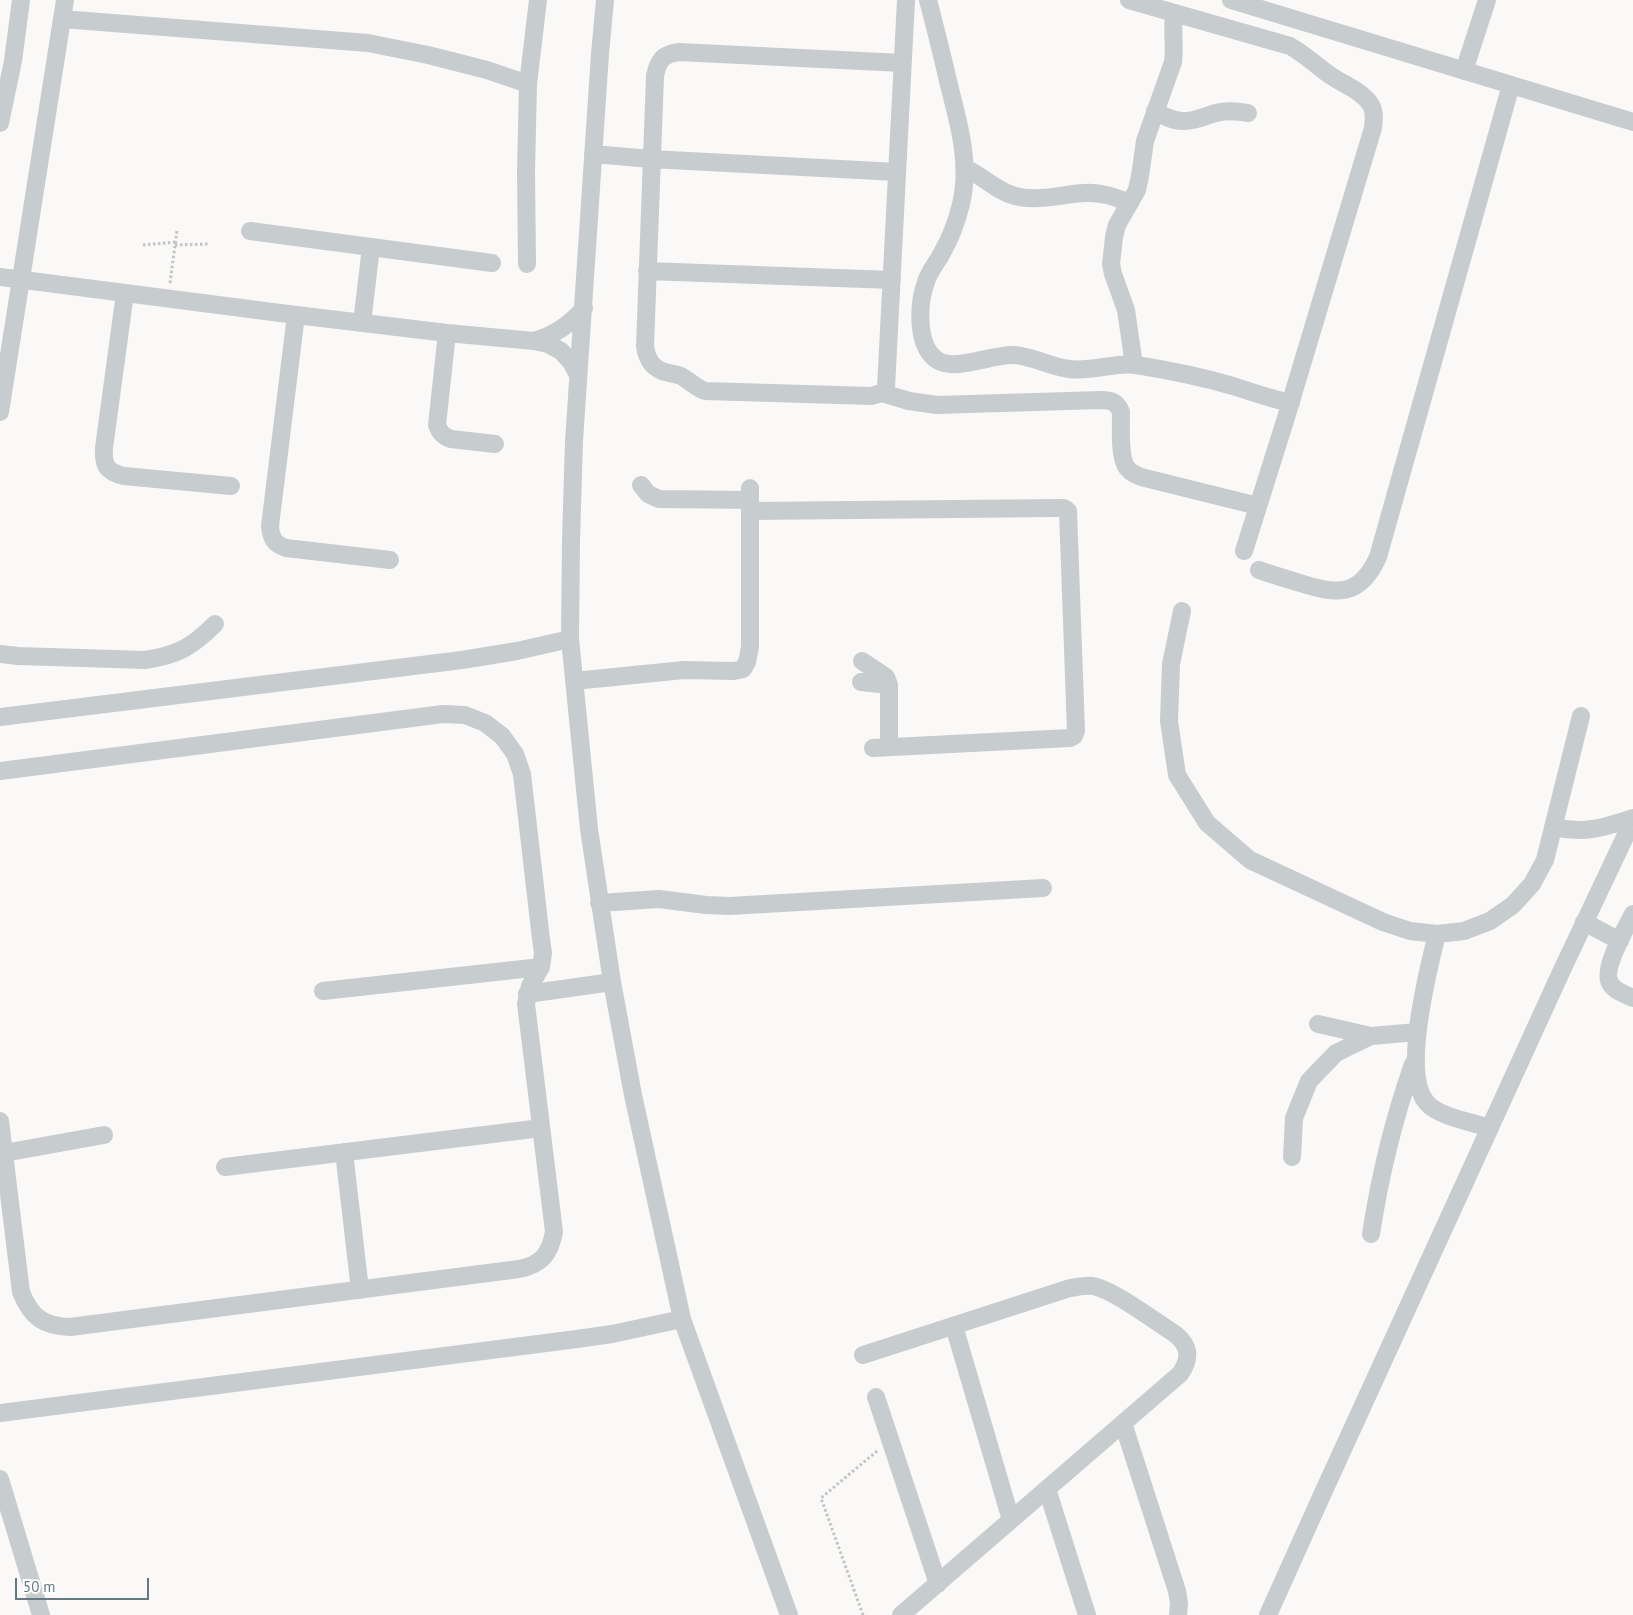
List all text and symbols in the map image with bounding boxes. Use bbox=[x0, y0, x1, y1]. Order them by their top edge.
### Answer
scale bar bbox=[18, 1568, 151, 1600]
text: 50 m bbox=[23, 1577, 56, 1596]

